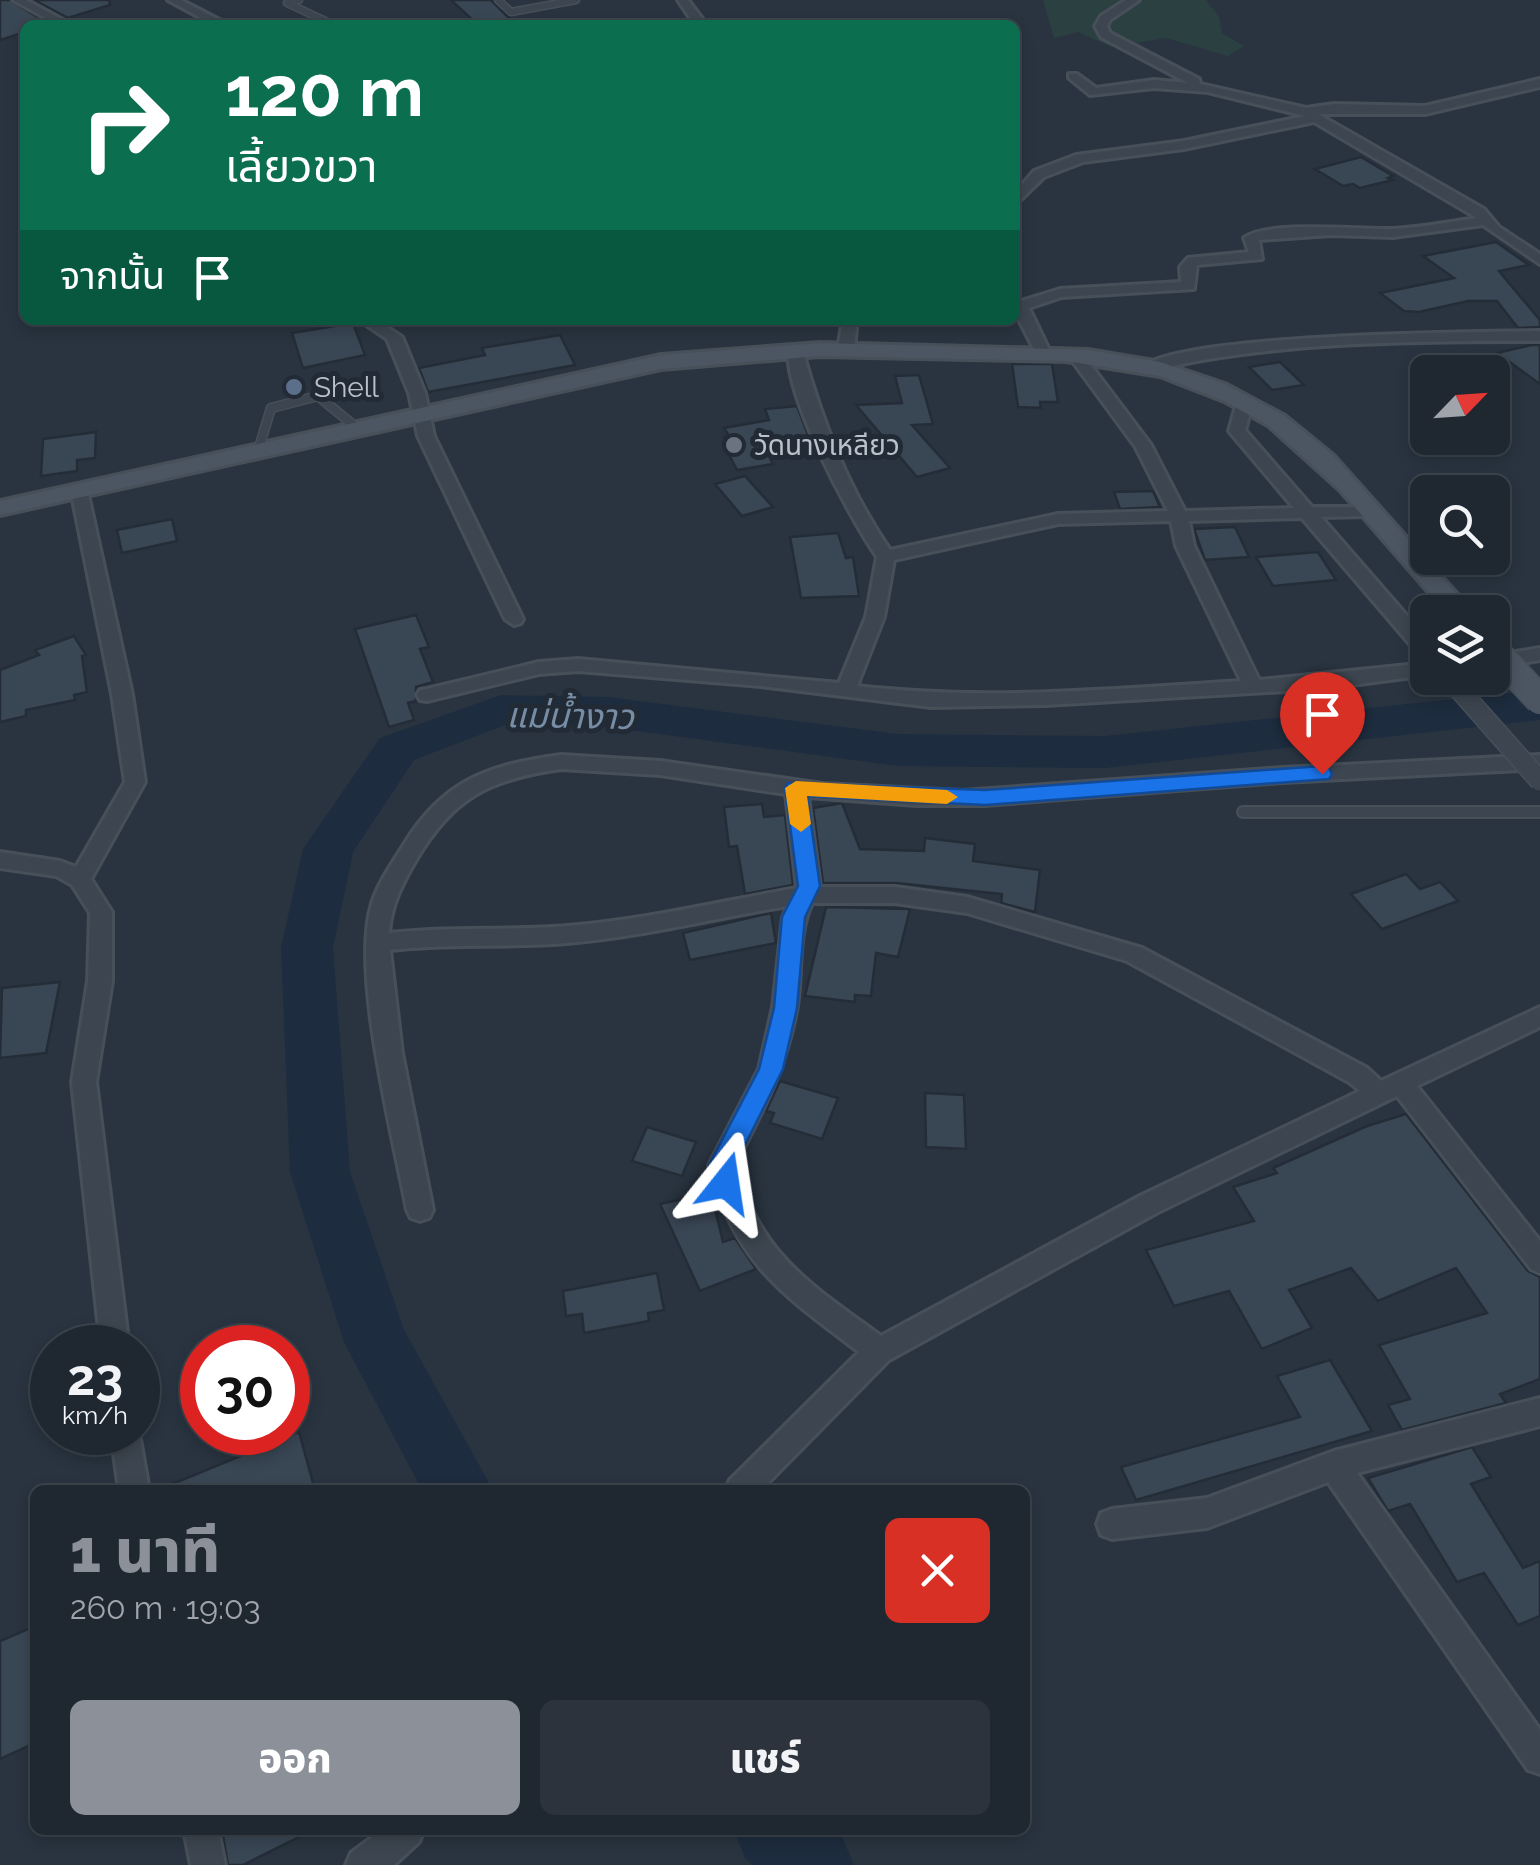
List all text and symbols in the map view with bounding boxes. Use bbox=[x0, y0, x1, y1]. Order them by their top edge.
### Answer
text: 120 m bbox=[225, 50, 424, 132]
icon: right bbox=[60, 60, 190, 190]
text: เลี้ยวขวา bbox=[225, 140, 377, 193]
icon: arrive bbox=[185, 250, 240, 305]
text: จากนั้น bbox=[60, 253, 165, 298]
north arrow bbox=[1410, 355, 1510, 455]
map controls bbox=[1410, 355, 1510, 695]
place label: Shell bbox=[314, 371, 379, 404]
marker: Shell bbox=[283, 376, 305, 398]
place label: วัดนางเหลียว bbox=[754, 429, 900, 462]
marker: วัดนางเหลียว bbox=[723, 434, 745, 456]
button: search bbox=[1410, 475, 1510, 575]
button: layers bbox=[1410, 595, 1510, 695]
pin bbox=[1280, 672, 1365, 775]
icon: arrive bbox=[1295, 687, 1350, 742]
water label: แม่น้ำงาว bbox=[506, 691, 636, 737]
position arrow bbox=[674, 1131, 778, 1235]
speed limit sign: 30 bbox=[180, 1325, 310, 1455]
text: 23 bbox=[67, 1348, 123, 1407]
text: km/h bbox=[62, 1400, 128, 1430]
text: 1 นาที bbox=[70, 1516, 220, 1586]
button: close bbox=[885, 1518, 990, 1623]
text: 260 m · 19:03 bbox=[70, 1589, 261, 1626]
button: ออก bbox=[70, 1700, 520, 1815]
button: แชร์ bbox=[540, 1700, 990, 1815]

